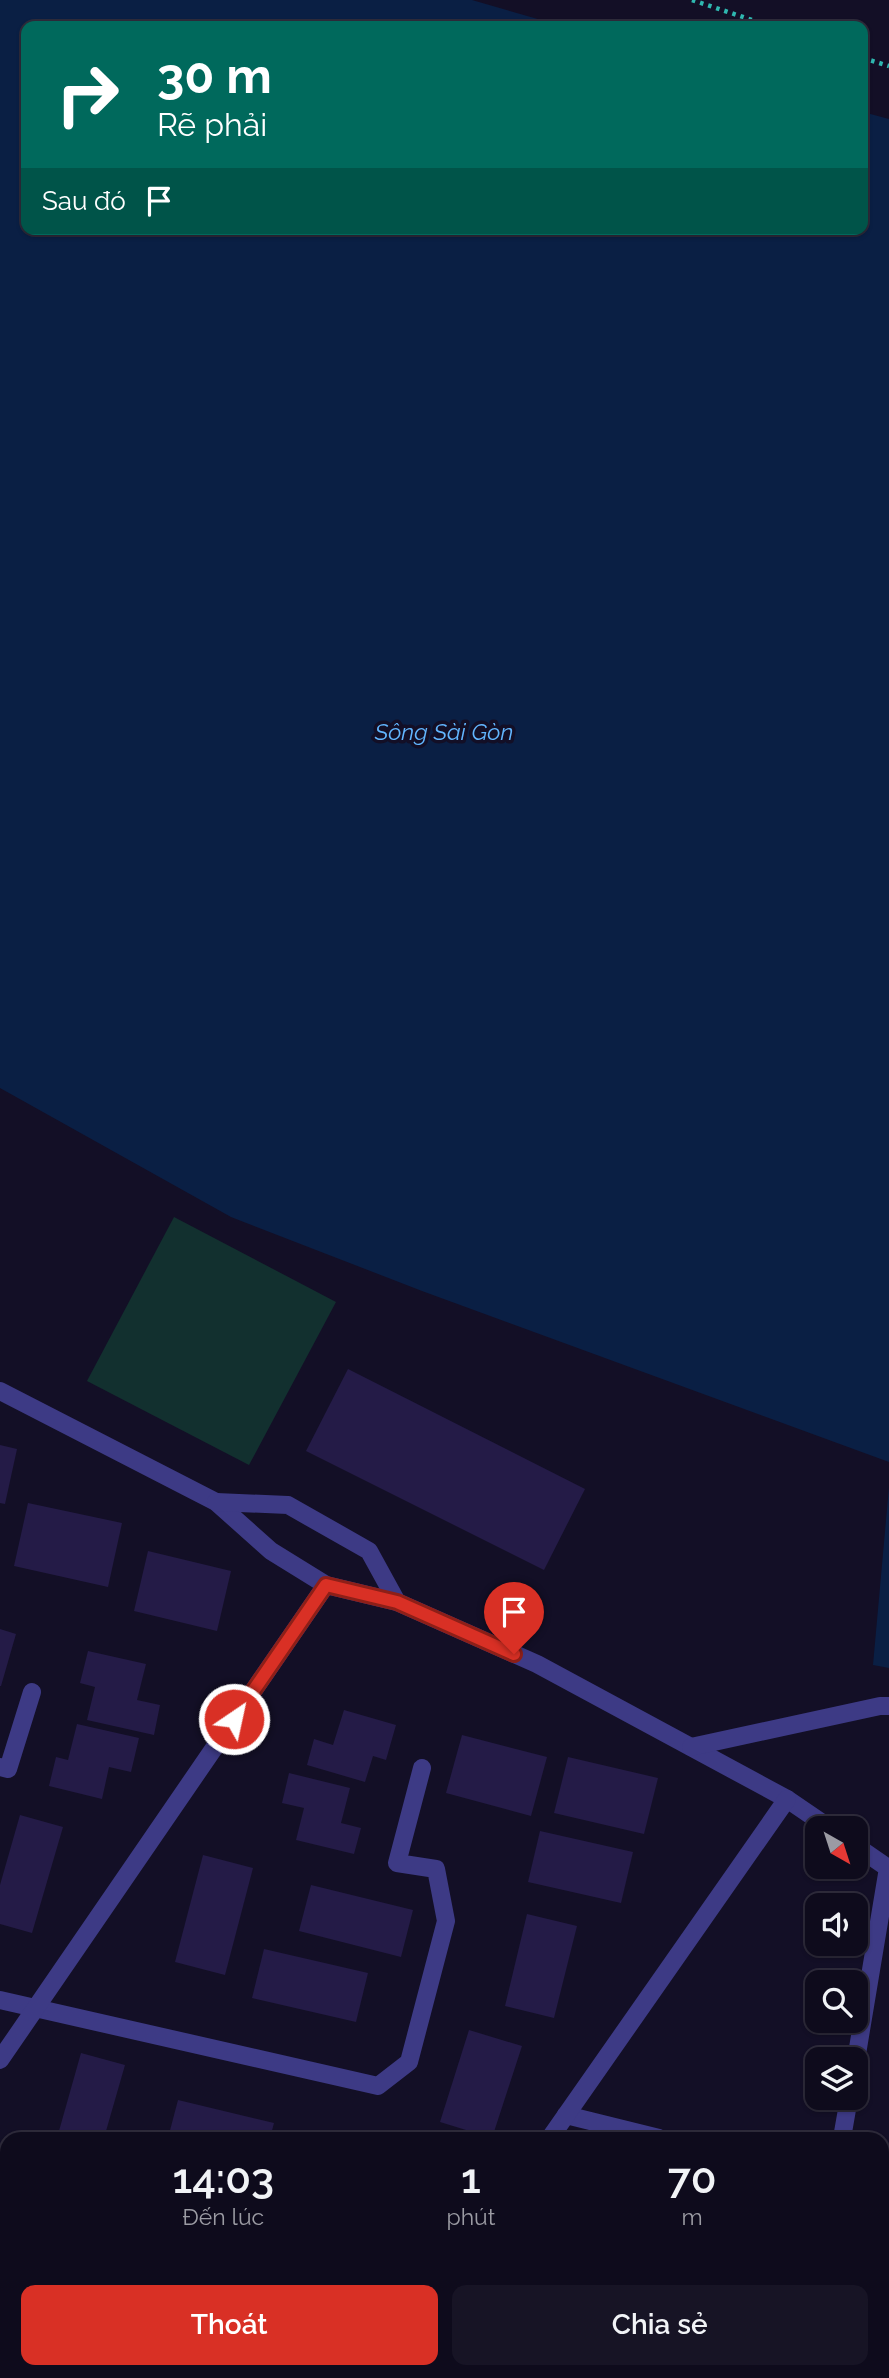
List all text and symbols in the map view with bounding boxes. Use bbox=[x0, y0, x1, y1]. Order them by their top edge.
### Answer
text: 30 m bbox=[157, 47, 272, 104]
icon: right bbox=[42, 49, 133, 140]
text: Rẽ phải bbox=[157, 106, 267, 143]
icon: arrive bbox=[140, 182, 178, 220]
text: Sau đó bbox=[42, 186, 126, 216]
water label: Sông Sài Gòn bbox=[374, 718, 513, 745]
pin bbox=[484, 1582, 544, 1654]
icon: arrive bbox=[495, 1593, 533, 1631]
position arrow bbox=[197, 1682, 271, 1756]
north arrow bbox=[805, 1816, 868, 1880]
map controls bbox=[805, 1816, 868, 2110]
button: sound bbox=[805, 1893, 868, 1956]
button: search bbox=[805, 1970, 868, 2033]
button: layers bbox=[805, 2047, 868, 2110]
text: 14:03 bbox=[172, 2154, 274, 2203]
text: 1 bbox=[461, 2154, 481, 2203]
text: 70 bbox=[668, 2154, 717, 2203]
text: Đến lúc bbox=[182, 2203, 264, 2230]
text: phút bbox=[446, 2203, 495, 2230]
text: m bbox=[682, 2203, 703, 2230]
button: Thoát bbox=[21, 2285, 438, 2365]
button: Chia sẻ bbox=[452, 2285, 868, 2365]

